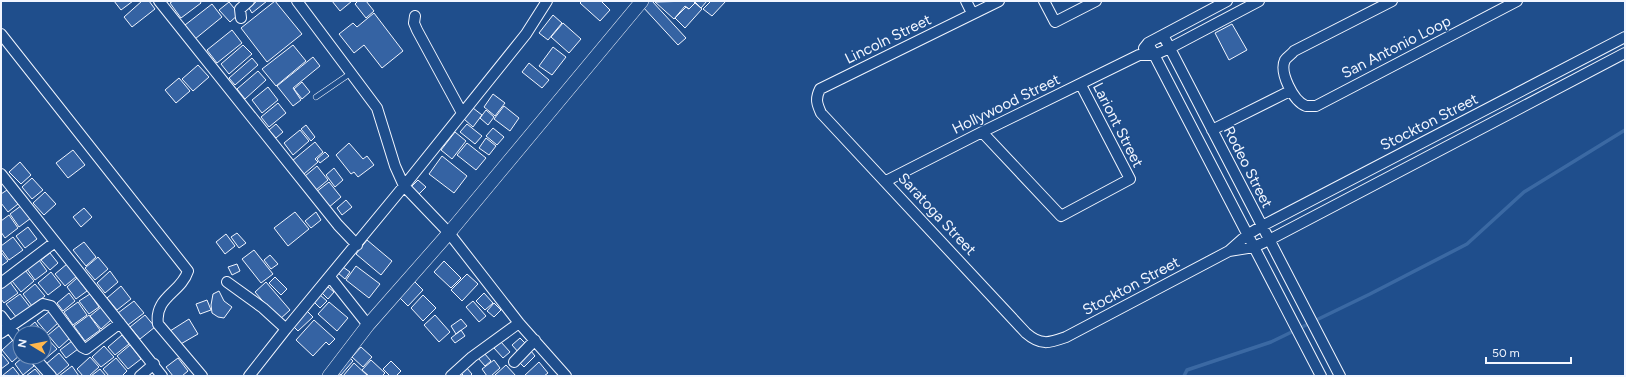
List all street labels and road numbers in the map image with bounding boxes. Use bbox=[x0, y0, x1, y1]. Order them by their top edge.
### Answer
street label: Lincoln Street bbox=[842, 10, 934, 68]
street label: San Antonio Loop bbox=[1338, 12, 1454, 82]
street label: Hollywood Street bbox=[949, 70, 1063, 138]
street label: Lariont Street bbox=[1089, 80, 1147, 171]
street label: Stockton Street bbox=[1377, 89, 1481, 154]
street label: Rodeo Street bbox=[1220, 123, 1276, 211]
street label: Saratoga Street bbox=[894, 169, 980, 259]
street label: Stockton Street bbox=[1079, 253, 1183, 319]

